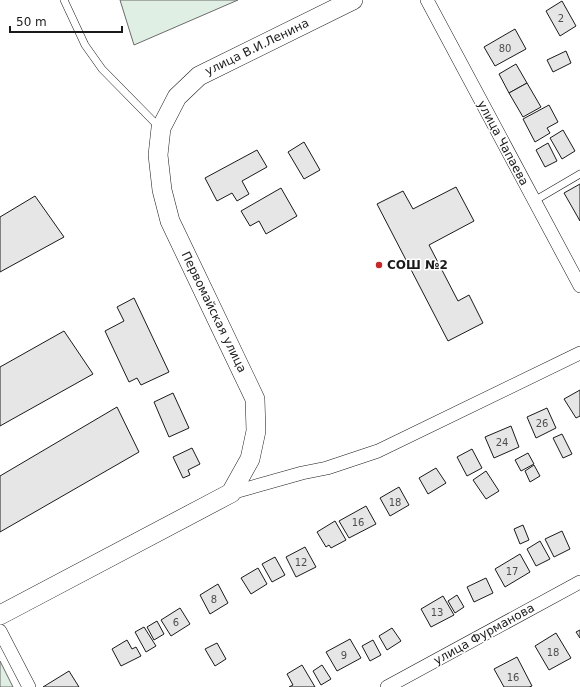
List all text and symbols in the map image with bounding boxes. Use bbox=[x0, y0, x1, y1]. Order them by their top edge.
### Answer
scale bar bbox=[10, 8, 122, 34]
house number: 2 bbox=[558, 13, 564, 24]
text: 50 m bbox=[16, 15, 47, 29]
street label: улица В.И.Ленина bbox=[203, 16, 311, 78]
house number: 80 bbox=[499, 43, 511, 54]
street label: улица Чапаева bbox=[475, 98, 531, 188]
street label: Первомайская улица bbox=[179, 249, 249, 375]
place label: СОШ №2 bbox=[387, 258, 448, 272]
marker: СОШ №2 bbox=[374, 260, 384, 270]
house number: 26 bbox=[536, 418, 548, 429]
house number: 24 bbox=[496, 437, 508, 448]
house number: 18 bbox=[389, 497, 401, 508]
house number: 16 bbox=[352, 517, 364, 528]
house number: 12 bbox=[295, 557, 307, 568]
house number: 17 bbox=[506, 566, 518, 577]
house number: 8 bbox=[211, 594, 217, 605]
street label: улица Фурманова bbox=[431, 600, 537, 668]
house number: 13 bbox=[431, 607, 443, 618]
house number: 6 bbox=[173, 617, 179, 628]
house number: 18 bbox=[547, 647, 559, 658]
house number: 9 bbox=[341, 650, 347, 661]
house number: 16 bbox=[507, 672, 519, 683]

